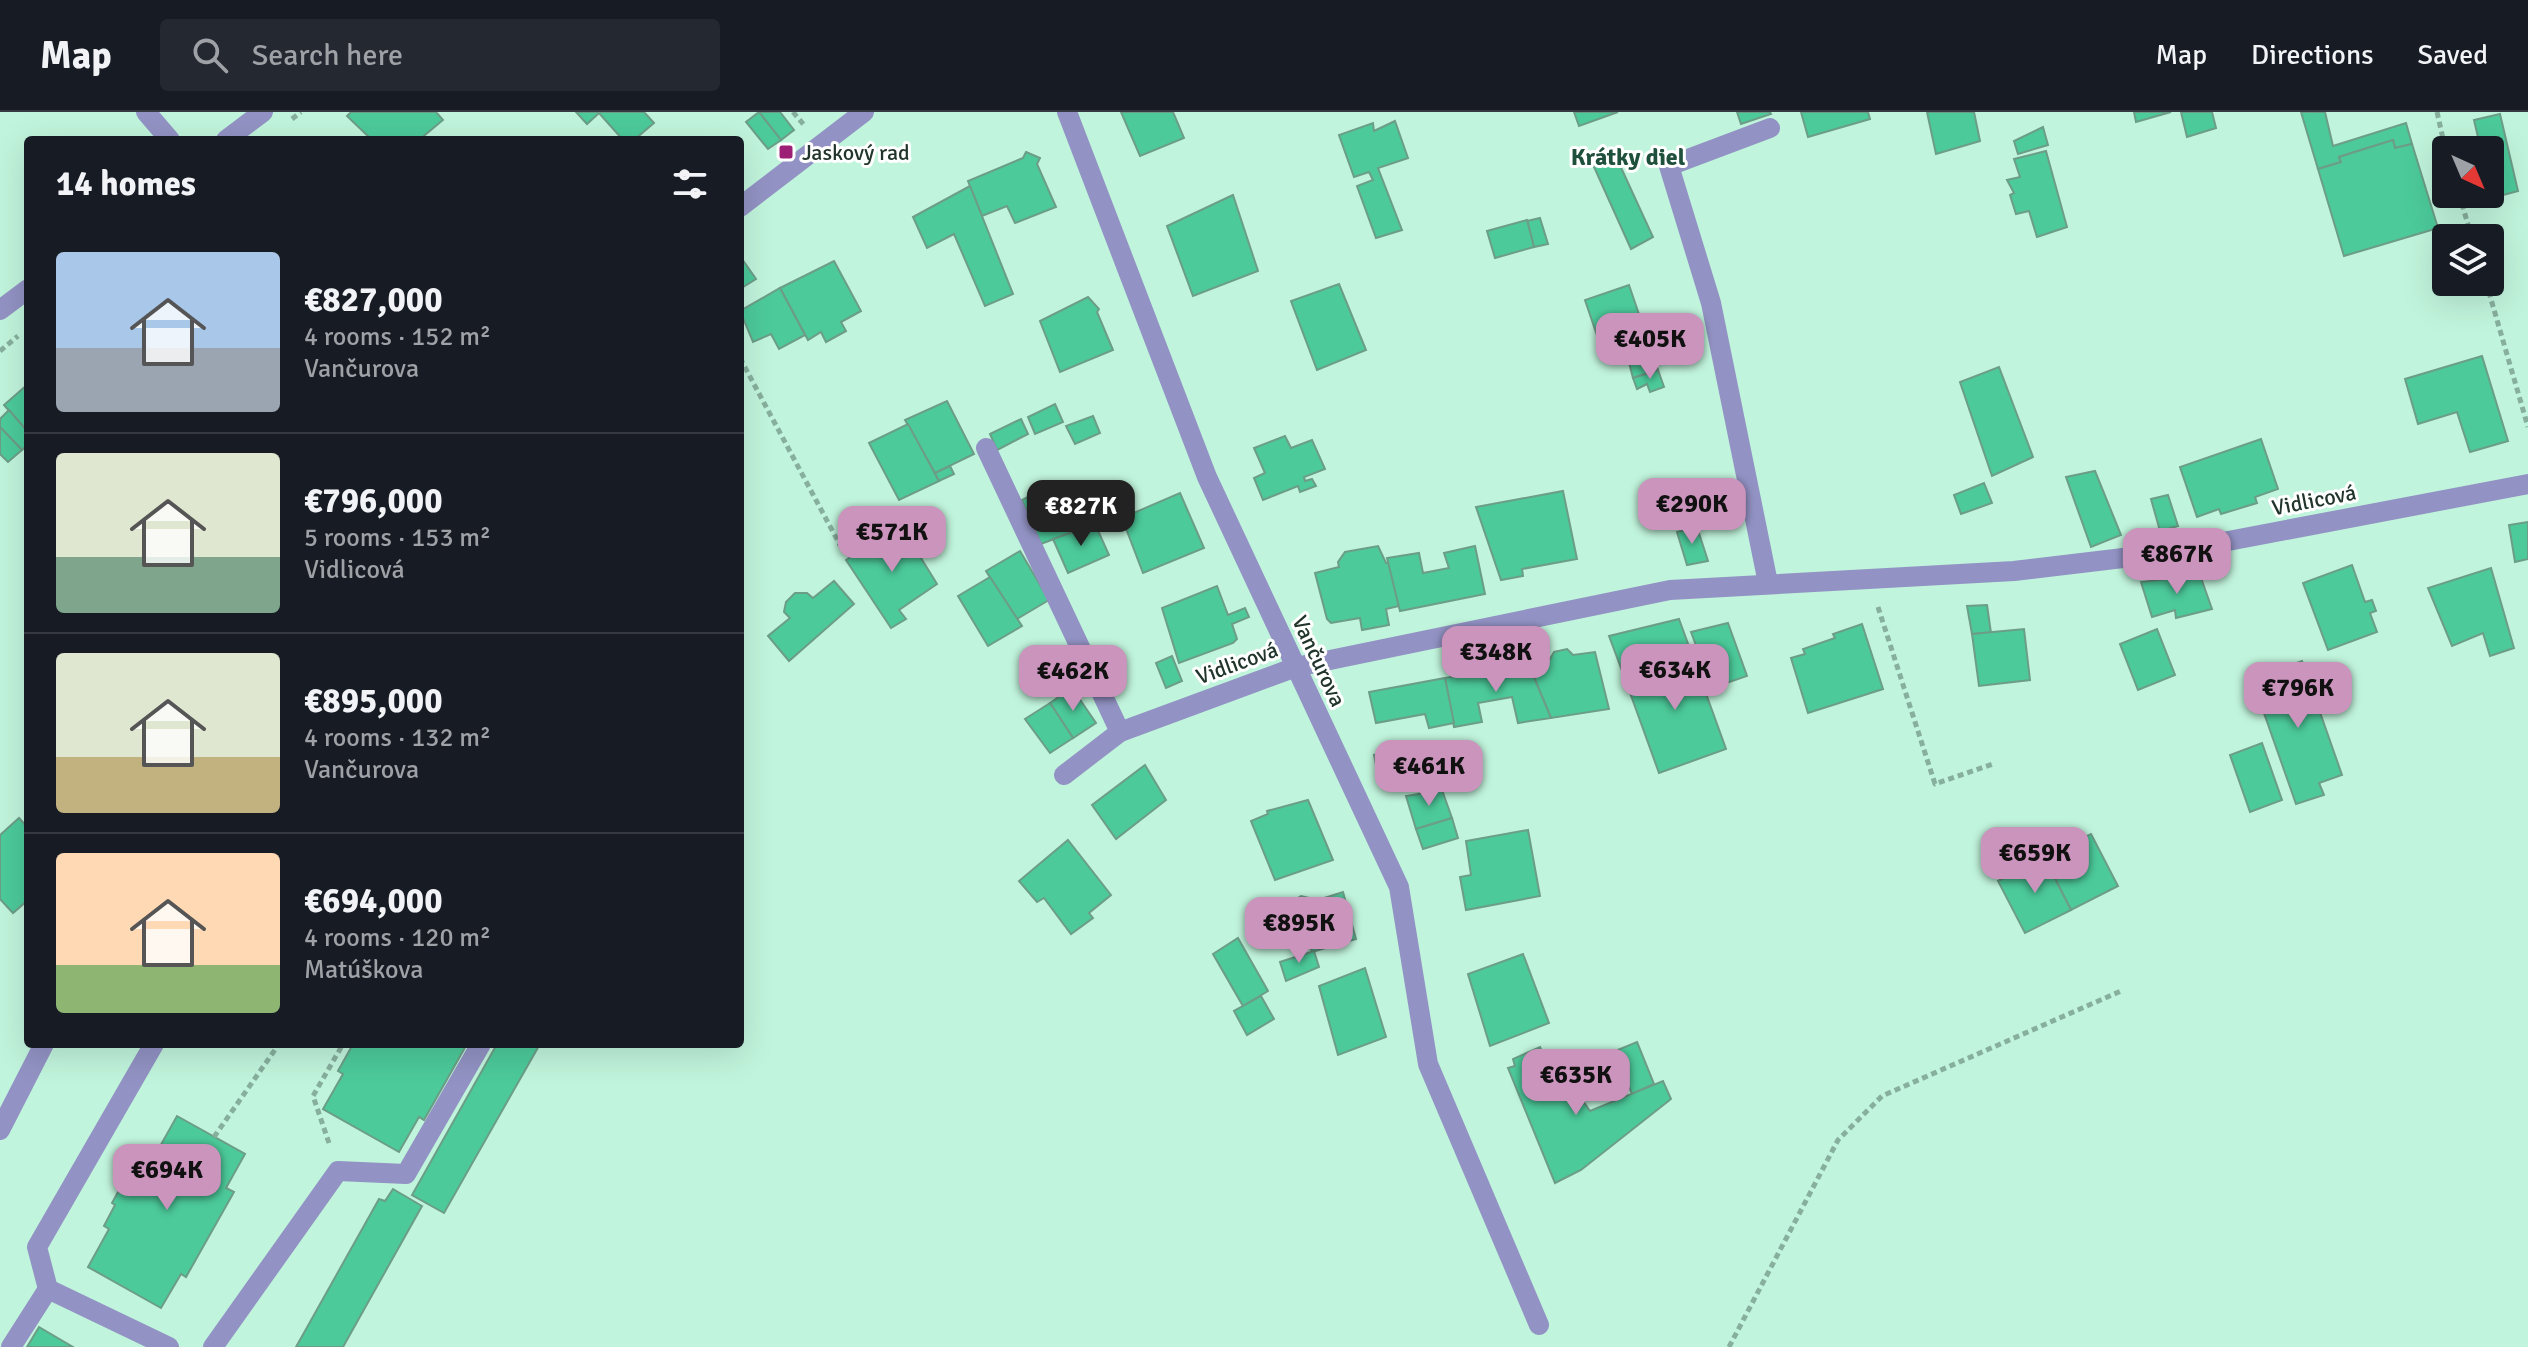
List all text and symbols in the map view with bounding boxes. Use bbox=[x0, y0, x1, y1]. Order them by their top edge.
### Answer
search box bbox=[160, 19, 720, 91]
text: Map bbox=[40, 32, 112, 79]
icon: search bbox=[188, 33, 232, 77]
text: Search here bbox=[252, 37, 403, 74]
text: Map bbox=[2155, 38, 2207, 72]
text: Directions bbox=[2251, 38, 2373, 72]
text: Saved bbox=[2417, 38, 2488, 72]
north arrow bbox=[2432, 136, 2504, 208]
map controls bbox=[2432, 136, 2504, 296]
place label: Jaskový rad bbox=[802, 139, 910, 166]
district label: Krátky diel bbox=[1571, 142, 1686, 172]
marker: Jaskový rad bbox=[777, 143, 795, 161]
icon: filters bbox=[668, 162, 712, 206]
text: 14 homes bbox=[56, 163, 196, 205]
button: layers bbox=[2432, 224, 2504, 296]
text: €827,000 bbox=[304, 279, 443, 321]
icon: home bbox=[120, 284, 216, 380]
pin: €405K bbox=[1594, 313, 1706, 381]
text: 4 rooms · 152 m² bbox=[304, 321, 491, 353]
text: €405K bbox=[1614, 323, 1686, 355]
text: Vančurova bbox=[304, 353, 419, 385]
pin: €290K bbox=[1636, 478, 1748, 546]
street label: Vidlicová bbox=[2270, 479, 2358, 521]
text: €796,000 bbox=[304, 480, 443, 522]
pin: €827K bbox=[1025, 480, 1137, 548]
icon: home bbox=[120, 485, 216, 581]
text: €290K bbox=[1656, 488, 1728, 520]
text: €827K bbox=[1045, 490, 1117, 522]
pin: €571K bbox=[836, 506, 948, 574]
text: €571K bbox=[856, 516, 928, 548]
text: 5 rooms · 153 m² bbox=[304, 522, 491, 554]
pin: €867K bbox=[2121, 528, 2233, 596]
text: €867K bbox=[2141, 538, 2213, 570]
text: Vidlicová bbox=[304, 554, 405, 586]
street label: Vančurova bbox=[1286, 611, 1352, 711]
pin: €348K bbox=[1440, 626, 1552, 694]
street label: Vidlicová bbox=[1192, 636, 1282, 690]
text: €348K bbox=[1460, 636, 1532, 668]
pin: €634K bbox=[1619, 644, 1731, 712]
pin: €462K bbox=[1017, 645, 1129, 713]
text: €634K bbox=[1639, 654, 1711, 686]
text: €462K bbox=[1037, 655, 1109, 687]
pin: €796K bbox=[2242, 662, 2354, 730]
text: €796K bbox=[2262, 672, 2334, 704]
text: €895,000 bbox=[304, 680, 443, 722]
icon: home bbox=[120, 685, 216, 781]
text: 4 rooms · 132 m² bbox=[304, 722, 491, 754]
pin: €461K bbox=[1373, 740, 1485, 808]
text: €461K bbox=[1393, 750, 1465, 782]
text: Vančurova bbox=[304, 754, 419, 786]
pin: €659K bbox=[1979, 827, 2091, 895]
text: €659K bbox=[1999, 837, 2071, 869]
text: €694,000 bbox=[304, 880, 443, 922]
icon: home bbox=[120, 885, 216, 981]
pin: €895K bbox=[1243, 897, 1355, 965]
text: €895K bbox=[1263, 907, 1335, 939]
text: 4 rooms · 120 m² bbox=[304, 922, 491, 954]
text: Matúškova bbox=[304, 954, 423, 986]
pin: €635K bbox=[1520, 1049, 1632, 1117]
text: €635K bbox=[1540, 1059, 1612, 1091]
pin: €694K bbox=[111, 1144, 223, 1212]
text: €694K bbox=[131, 1154, 203, 1186]

